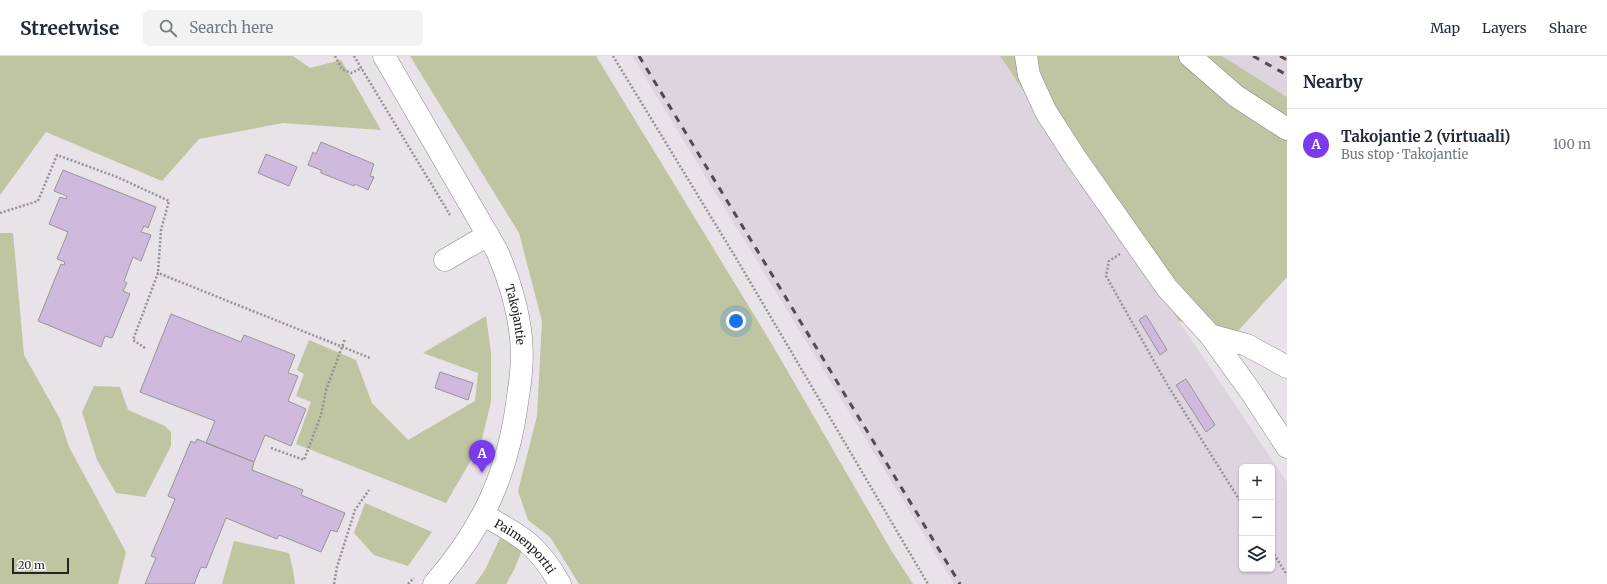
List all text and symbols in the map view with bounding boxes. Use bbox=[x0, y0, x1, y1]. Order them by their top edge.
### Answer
search box bbox=[143, 10, 423, 46]
text: Streetwise bbox=[20, 16, 119, 40]
icon: search bbox=[157, 17, 179, 39]
text: Search here bbox=[189, 18, 273, 37]
text: Map bbox=[1430, 19, 1460, 37]
text: Layers bbox=[1482, 19, 1527, 37]
text: Share bbox=[1549, 19, 1587, 37]
text: Nearby bbox=[1303, 71, 1363, 93]
text: Takojantie 2 (virtuaali) bbox=[1341, 127, 1510, 146]
text: A bbox=[1311, 136, 1321, 153]
text: 100 m bbox=[1553, 136, 1591, 153]
text: Bus stop · Takojantie bbox=[1341, 146, 1468, 163]
street label: Takojantie bbox=[502, 282, 529, 345]
your location bbox=[726, 311, 746, 331]
pin: A bbox=[469, 440, 495, 473]
map controls bbox=[1239, 464, 1275, 572]
button: + bbox=[1239, 464, 1275, 500]
button: − bbox=[1239, 500, 1275, 536]
street label: Paimenportti bbox=[492, 515, 559, 576]
button: layers bbox=[1239, 536, 1275, 572]
scale bar bbox=[12, 556, 69, 575]
text: 20 m bbox=[18, 558, 45, 572]

